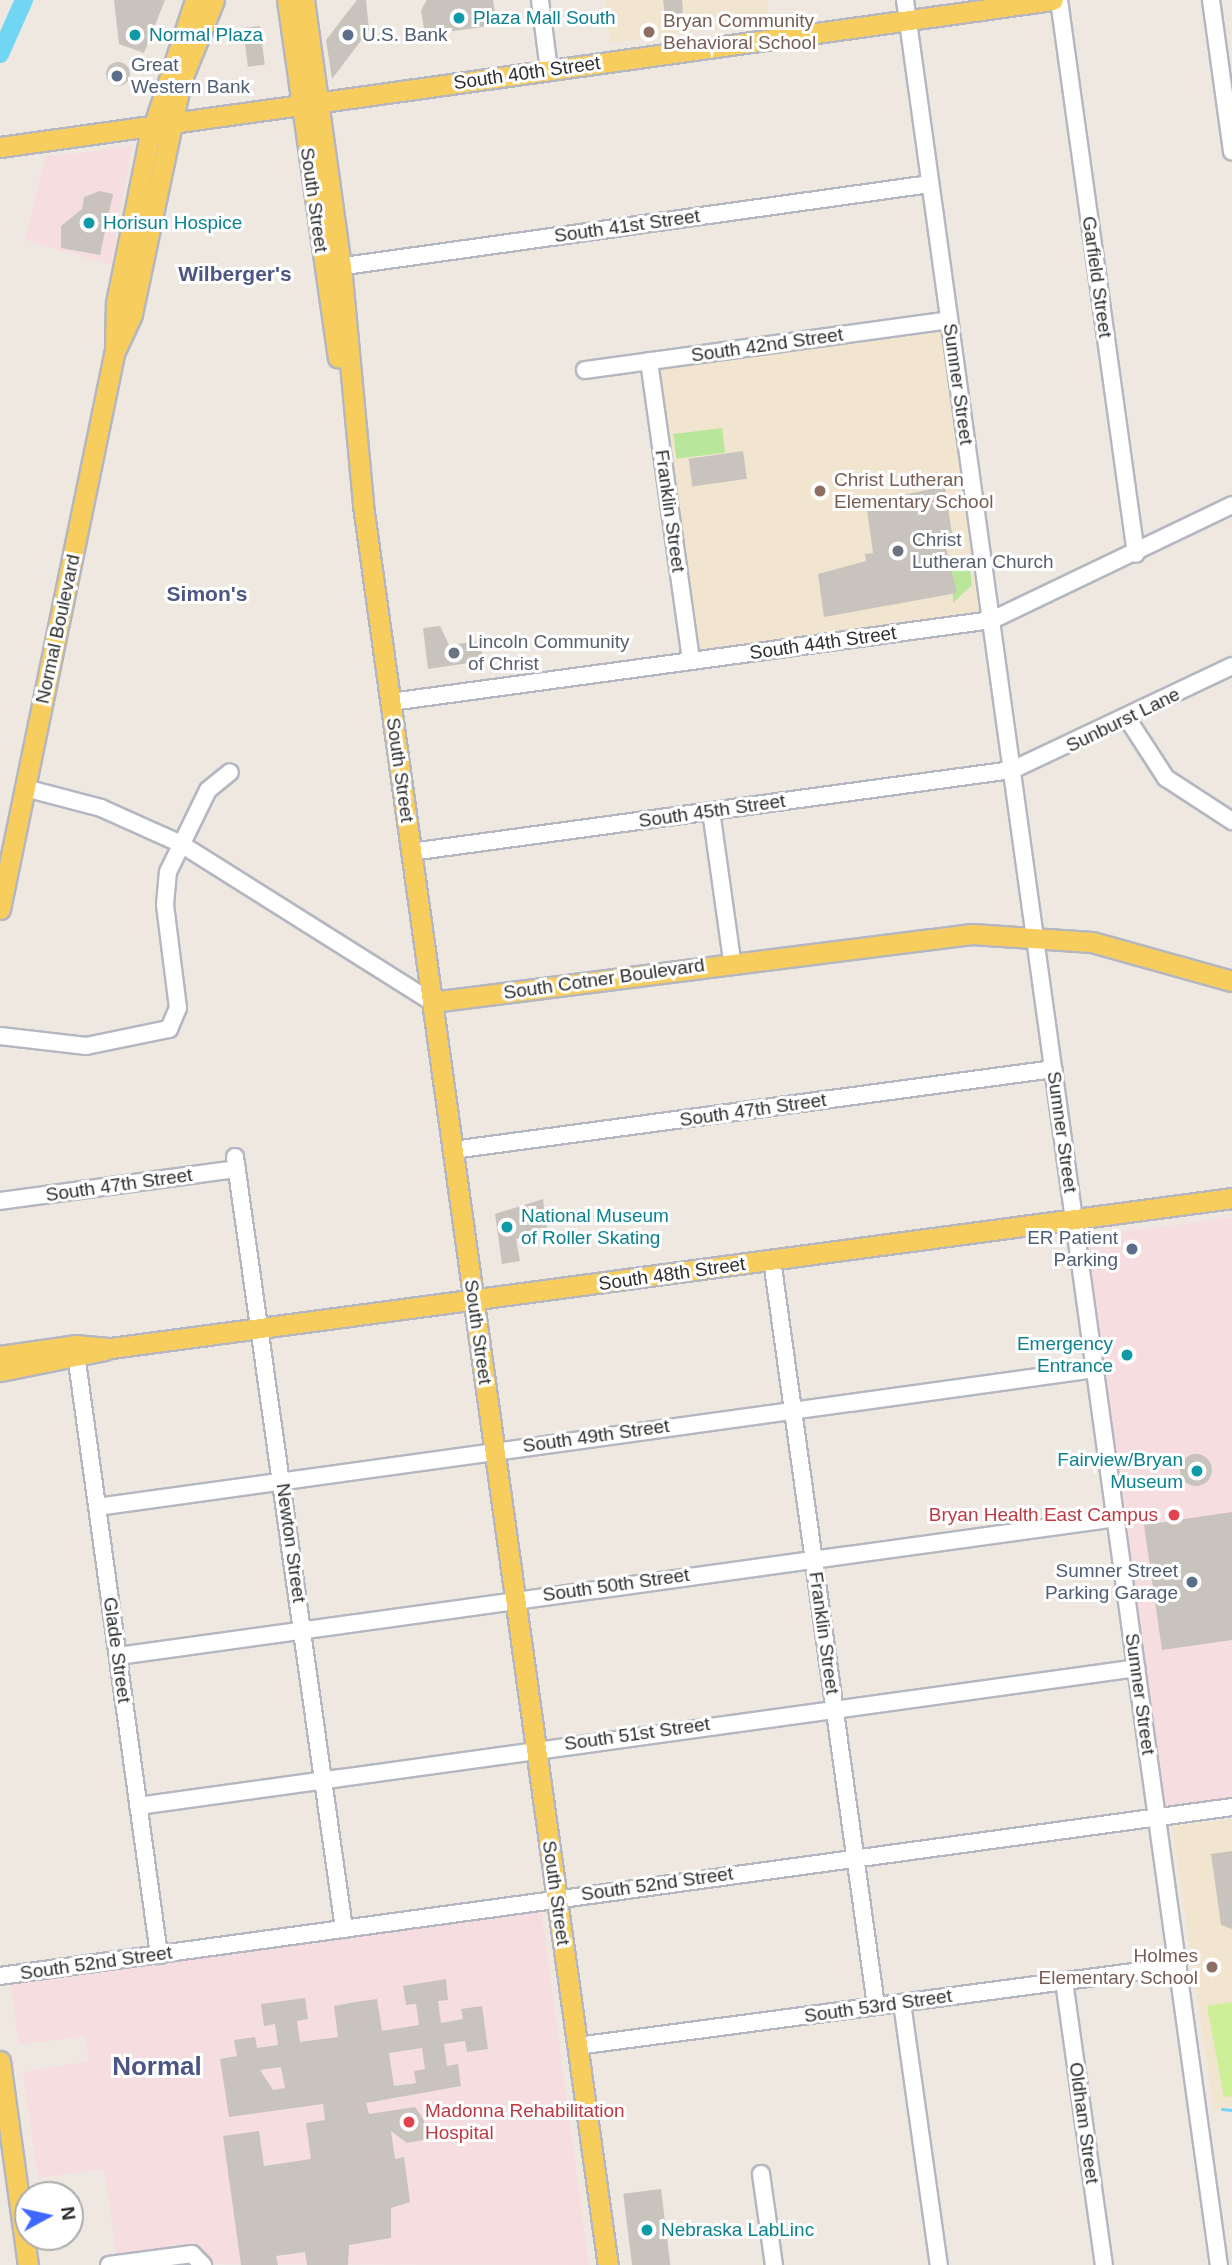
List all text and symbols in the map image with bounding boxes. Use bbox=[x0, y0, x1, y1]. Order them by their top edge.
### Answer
place label: Plaza Mall South bbox=[473, 7, 616, 29]
marker: Plaza Mall South bbox=[451, 10, 467, 26]
place label: Bryan Community Behavioral School bbox=[663, 10, 816, 54]
place label: Normal Plaza bbox=[149, 24, 263, 46]
place label: U.S. Bank bbox=[362, 24, 448, 46]
marker: Bryan Community Behavioral School bbox=[641, 24, 657, 40]
marker: Normal Plaza bbox=[127, 27, 143, 43]
marker: U.S. Bank bbox=[340, 27, 356, 43]
street label: South 40th Street bbox=[452, 51, 602, 95]
place label: Great Western Bank bbox=[131, 54, 250, 98]
marker: Great Western Bank bbox=[109, 68, 125, 84]
street label: South Street bbox=[295, 146, 333, 254]
street label: South 41st Street bbox=[553, 204, 701, 248]
place label: Horisun Hospice bbox=[103, 212, 242, 234]
marker: Horisun Hospice bbox=[81, 215, 97, 231]
street label: Garfield Street bbox=[1077, 215, 1117, 339]
district label: Wilberger's bbox=[178, 261, 292, 287]
street label: Sumner Street bbox=[938, 322, 978, 446]
street label: South 42nd Street bbox=[690, 323, 844, 367]
street label: Franklin Street bbox=[650, 448, 690, 574]
place label: Christ Lutheran Elementary School bbox=[834, 469, 993, 513]
marker: Christ Lutheran Elementary School bbox=[812, 483, 828, 499]
place label: Christ Lutheran Church bbox=[912, 529, 1054, 573]
marker: Christ Lutheran Church bbox=[890, 543, 906, 559]
street label: Normal Boulevard bbox=[31, 552, 85, 706]
district label: Simon's bbox=[167, 581, 247, 607]
street label: South 44th Street bbox=[748, 621, 898, 665]
place label: Lincoln Community of Christ bbox=[468, 631, 630, 675]
marker: Lincoln Community of Christ bbox=[446, 645, 462, 661]
street label: Sunburst Lane bbox=[1062, 683, 1184, 757]
street label: South Street bbox=[381, 716, 419, 824]
street label: South 45th Street bbox=[637, 789, 787, 833]
street label: South Cotner Boulevard bbox=[502, 954, 706, 1004]
street label: Sumner Street bbox=[1042, 1070, 1082, 1194]
street label: South 47th Street bbox=[678, 1088, 828, 1132]
street label: South 47th Street bbox=[44, 1163, 194, 1207]
place label: National Museum of Roller Skating bbox=[521, 1205, 669, 1249]
marker: National Museum of Roller Skating bbox=[499, 1219, 515, 1235]
place label: ER Patient Parking bbox=[1027, 1227, 1118, 1271]
marker: ER Patient Parking bbox=[1124, 1241, 1140, 1257]
street label: South 48th Street bbox=[597, 1252, 747, 1296]
street label: South Street bbox=[459, 1278, 497, 1386]
place label: Emergency Entrance bbox=[1017, 1333, 1113, 1377]
marker: Emergency Entrance bbox=[1119, 1347, 1135, 1363]
street label: South 49th Street bbox=[521, 1414, 671, 1458]
place label: Fairview/Bryan Museum bbox=[1057, 1449, 1183, 1493]
marker: Fairview/Bryan Museum bbox=[1189, 1463, 1205, 1479]
street label: Newton Street bbox=[271, 1482, 311, 1604]
place label: Bryan Health East Campus bbox=[929, 1504, 1158, 1526]
marker: Bryan Health East Campus bbox=[1164, 1505, 1184, 1525]
place label: Sumner Street Parking Garage bbox=[1045, 1560, 1178, 1604]
street label: South 50th Street bbox=[541, 1563, 691, 1607]
street label: Franklin Street bbox=[804, 1570, 844, 1696]
marker: Sumner Street Parking Garage bbox=[1184, 1574, 1200, 1590]
street label: Glade Street bbox=[98, 1596, 136, 1704]
street label: Sumner Street bbox=[1120, 1632, 1160, 1756]
street label: South 51st Street bbox=[563, 1712, 711, 1756]
street label: South Street bbox=[537, 1839, 575, 1947]
street label: South 52nd Street bbox=[580, 1862, 734, 1906]
street label: South 52nd Street bbox=[19, 1941, 173, 1985]
place label: Holmes Elementary School bbox=[1039, 1945, 1198, 1989]
marker: Holmes Elementary School bbox=[1204, 1959, 1220, 1975]
street label: South 53rd Street bbox=[803, 1984, 953, 2028]
district label: Normal bbox=[112, 2051, 202, 2083]
street label: Oldham Street bbox=[1064, 2061, 1104, 2185]
place label: Madonna Rehabilitation Hospital bbox=[425, 2100, 625, 2144]
marker: Madonna Rehabilitation Hospital bbox=[399, 2112, 419, 2132]
north arrow bbox=[14, 2181, 84, 2251]
text: N bbox=[57, 2205, 80, 2222]
place label: Nebraska LabLinc bbox=[661, 2219, 814, 2241]
marker: Nebraska LabLinc bbox=[639, 2222, 655, 2238]

